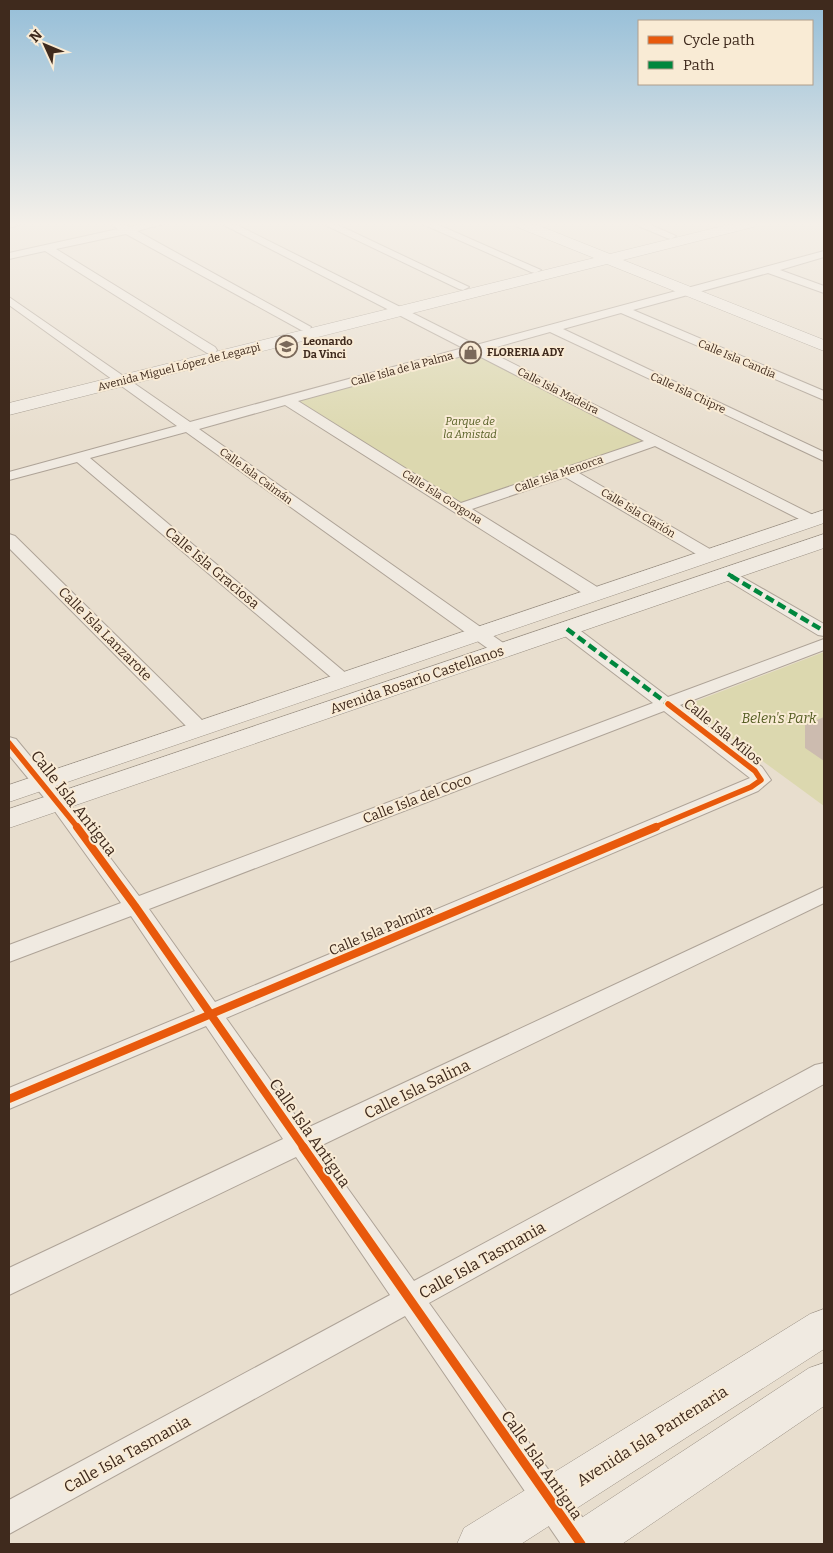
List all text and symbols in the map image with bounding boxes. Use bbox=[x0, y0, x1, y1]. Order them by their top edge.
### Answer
north arrow bbox=[20, 20, 70, 70]
legend bbox=[638, 20, 813, 85]
text: N bbox=[26, 26, 46, 46]
text: Cycle path bbox=[683, 31, 755, 49]
text: Path bbox=[683, 56, 715, 74]
school or university icon: Leonardo Da Vinci bbox=[275, 335, 299, 359]
place label: Leonardo Da Vinci bbox=[303, 335, 353, 361]
street label: Calle Isla Candia bbox=[696, 337, 778, 381]
street label: Avenida Miguel López de Legazpi bbox=[96, 340, 262, 394]
shop icon: FLORERIA ADY bbox=[459, 340, 483, 364]
place label: FLORERIA ADY bbox=[487, 346, 565, 359]
street label: Calle Isla de la Palma bbox=[349, 349, 455, 389]
street label: Calle Isla Madeira bbox=[515, 365, 601, 417]
street label: Calle Isla Chipre bbox=[648, 370, 728, 416]
park label: Parque de la Amistad bbox=[443, 415, 497, 441]
street label: Calle Isla Caimán bbox=[217, 445, 295, 507]
street label: Calle Isla Menorca bbox=[513, 453, 605, 495]
street label: Calle Isla Gorgona bbox=[400, 467, 484, 527]
street label: Calle Isla Clarión bbox=[598, 486, 678, 540]
street label: Calle Isla Graciosa bbox=[161, 524, 263, 613]
street label: Calle Isla Lanzarote bbox=[55, 584, 155, 684]
street label: Avenida Rosario Castellanos bbox=[328, 642, 506, 718]
street label: Calle Isla Milos bbox=[680, 695, 766, 769]
park label: Belen's Park bbox=[741, 710, 817, 727]
street label: Calle Isla Antigua bbox=[27, 746, 121, 860]
street label: Calle Isla del Coco bbox=[360, 770, 474, 828]
street label: Calle Isla Palmira bbox=[326, 900, 436, 960]
street label: Calle Isla Salina bbox=[361, 1055, 473, 1123]
street label: Calle Isla Antigua bbox=[265, 1075, 355, 1191]
street label: Calle Isla Tasmania bbox=[415, 1217, 549, 1303]
street label: Avenida Isla Pantenaria bbox=[573, 1382, 731, 1490]
street label: Calle Isla Antigua bbox=[497, 1407, 587, 1523]
street label: Calle Isla Tasmania bbox=[60, 1411, 194, 1497]

